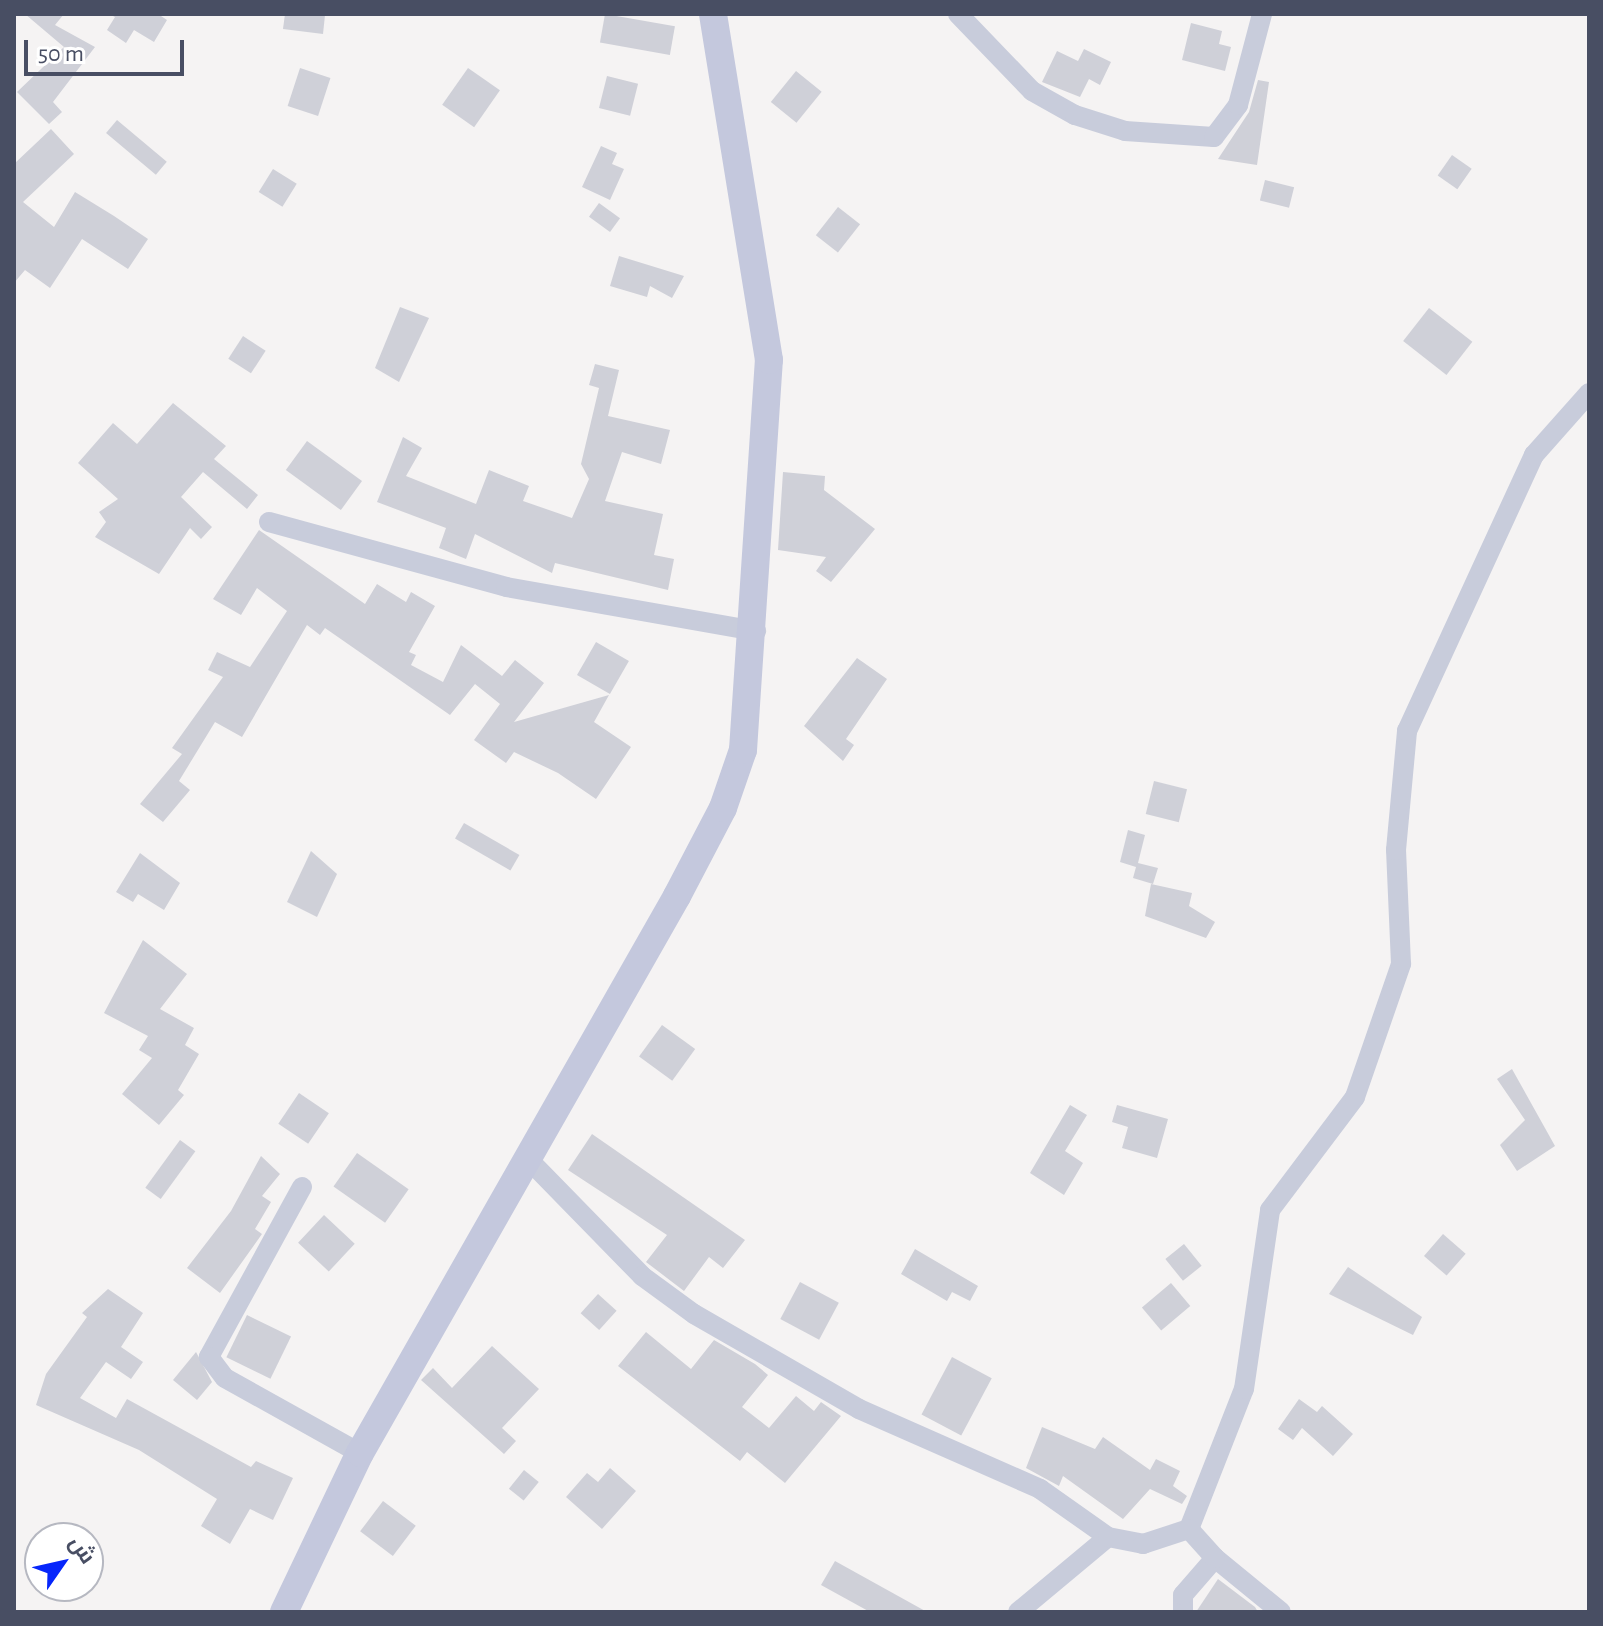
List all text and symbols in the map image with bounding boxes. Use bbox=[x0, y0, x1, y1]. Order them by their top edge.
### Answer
scale bar bbox=[28, 24, 188, 74]
text: 50 m bbox=[38, 42, 84, 66]
north arrow bbox=[24, 1522, 104, 1602]
text: ش bbox=[65, 1532, 99, 1568]

